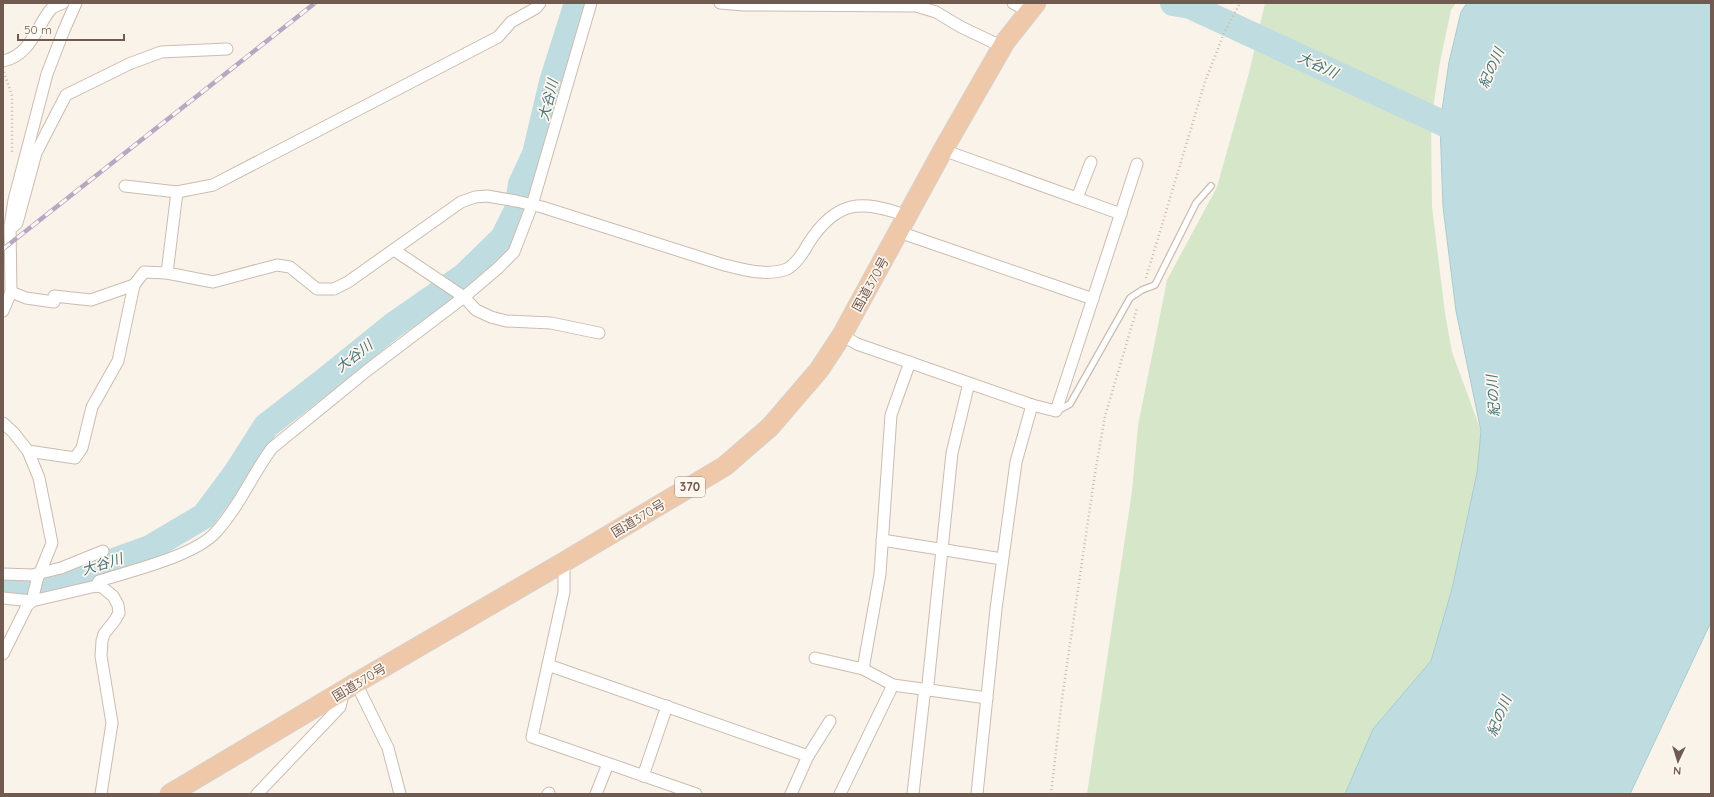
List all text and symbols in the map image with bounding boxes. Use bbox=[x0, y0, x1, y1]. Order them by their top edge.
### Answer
scale bar bbox=[18, 16, 124, 42]
text: 50 m bbox=[24, 22, 52, 37]
water label: 紀の川 bbox=[1474, 43, 1509, 91]
water label: 大谷川 bbox=[1295, 48, 1343, 83]
water label: 大谷川 bbox=[534, 76, 562, 123]
street label: 国道370号 bbox=[848, 254, 892, 314]
water label: 大谷川 bbox=[332, 335, 378, 376]
water label: 紀の川 bbox=[1482, 372, 1503, 418]
road number: 370 bbox=[675, 477, 705, 497]
street label: 国道370号 bbox=[608, 496, 668, 540]
water label: 大谷川 bbox=[79, 549, 127, 579]
street label: 国道370号 bbox=[329, 660, 389, 704]
water label: 紀の川 bbox=[1483, 691, 1516, 739]
north arrow bbox=[1658, 741, 1698, 781]
text: N bbox=[1673, 764, 1682, 778]

